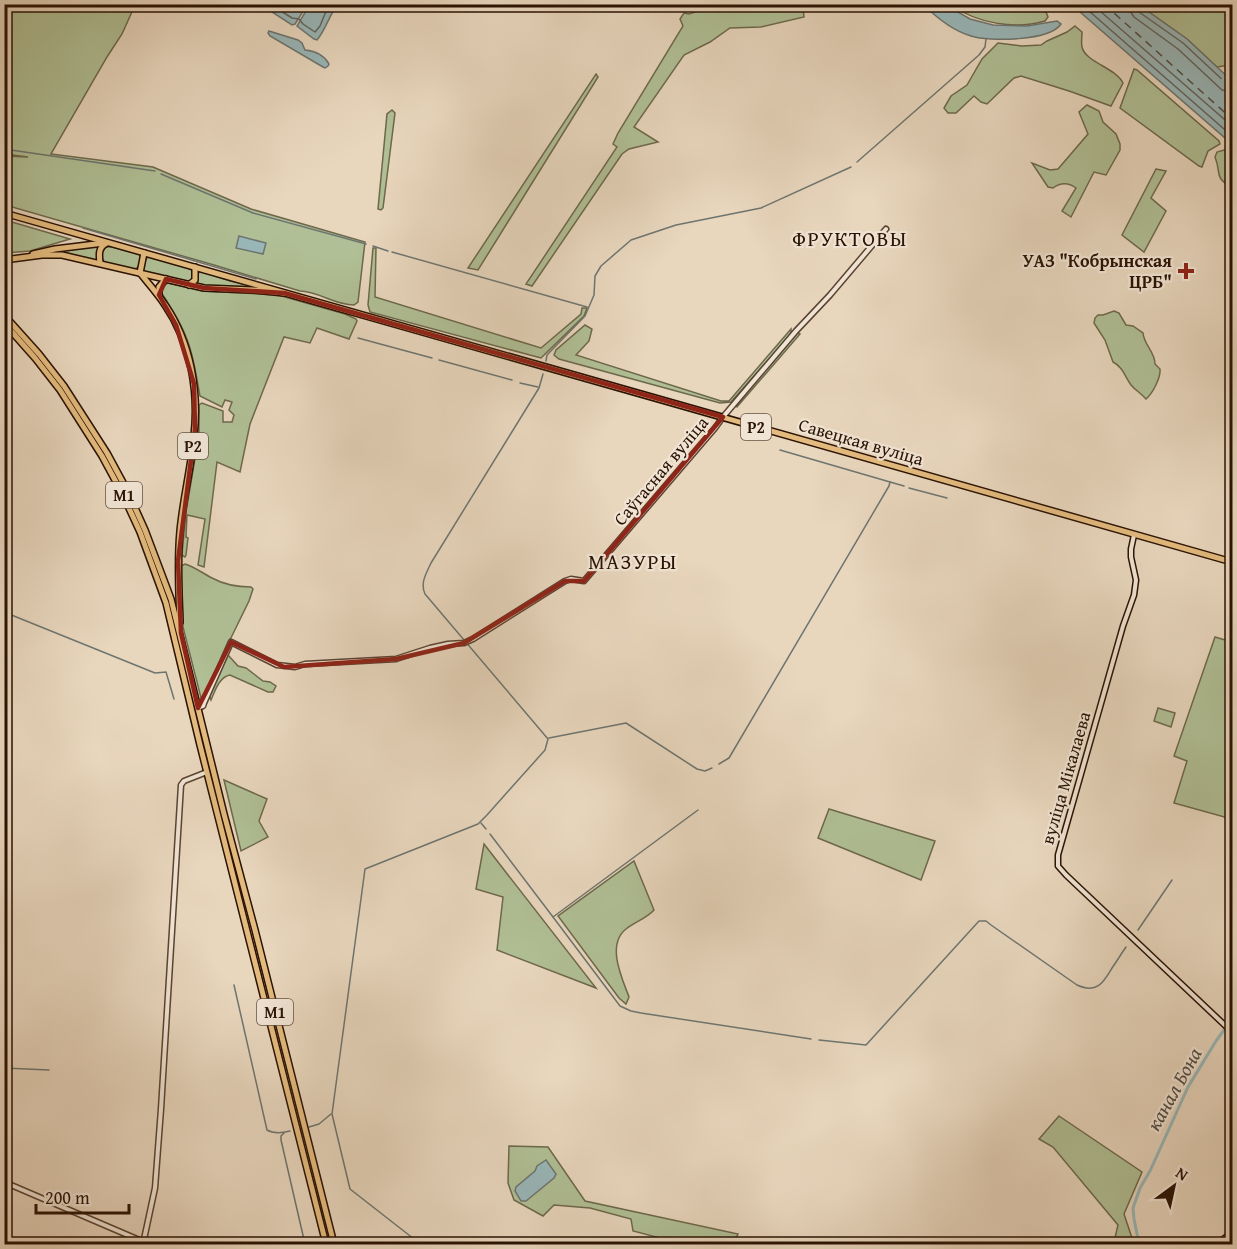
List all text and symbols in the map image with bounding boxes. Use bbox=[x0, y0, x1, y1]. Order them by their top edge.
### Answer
district label: ФРУКТОВЫ bbox=[792, 223, 908, 254]
place label: УАЗ "Кобрынская ЦРБ" bbox=[1022, 247, 1172, 295]
marker: УАЗ "Кобрынская ЦРБ" bbox=[1177, 262, 1195, 280]
street label: Саўгасная вуліца bbox=[607, 410, 715, 531]
street label: Савецкая вуліца bbox=[796, 411, 927, 472]
road number: Р2 bbox=[741, 414, 771, 440]
road number: Р2 bbox=[178, 433, 208, 459]
road number: М1 bbox=[106, 482, 142, 508]
district label: МАЗУРЫ bbox=[588, 546, 678, 577]
street label: вуліца Мікалаева bbox=[1034, 708, 1098, 847]
road number: М1 bbox=[257, 999, 293, 1025]
water label: канал Бона bbox=[1139, 1041, 1209, 1136]
north arrow bbox=[1144, 1156, 1204, 1216]
text: N bbox=[1171, 1160, 1193, 1187]
scale bar bbox=[36, 1177, 129, 1215]
text: 200 m bbox=[45, 1184, 90, 1211]

